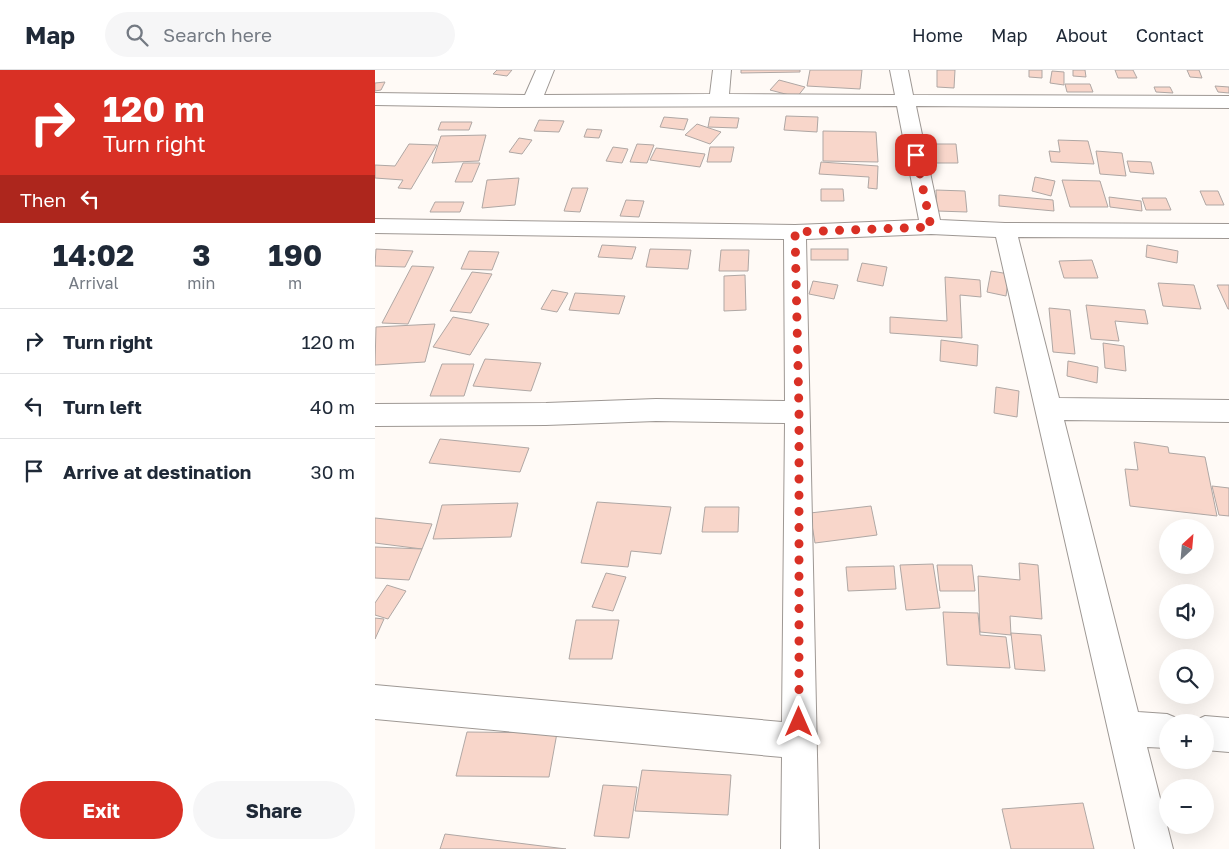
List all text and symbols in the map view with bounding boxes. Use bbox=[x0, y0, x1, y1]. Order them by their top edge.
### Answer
search box bbox=[105, 12, 455, 57]
text: Map bbox=[25, 20, 75, 49]
icon: search bbox=[123, 21, 151, 49]
text: Search here bbox=[163, 23, 272, 46]
text: Home bbox=[912, 24, 963, 46]
text: Map bbox=[991, 24, 1028, 46]
text: About bbox=[1056, 24, 1108, 46]
text: Contact bbox=[1136, 24, 1204, 46]
text: 120 m bbox=[103, 88, 205, 130]
icon: right bbox=[20, 90, 85, 155]
text: Turn right bbox=[103, 130, 206, 157]
pin bbox=[895, 134, 937, 176]
icon: arrive bbox=[902, 141, 930, 169]
icon: left bbox=[76, 185, 104, 213]
text: Then bbox=[20, 188, 66, 211]
text: 14:02 bbox=[53, 237, 134, 273]
text: 3 bbox=[192, 237, 210, 273]
text: 190 bbox=[268, 237, 322, 273]
text: Arrival bbox=[69, 273, 119, 293]
text: min bbox=[187, 273, 215, 293]
text: m bbox=[288, 273, 302, 293]
icon: right bbox=[20, 327, 48, 355]
text: Turn right bbox=[63, 330, 153, 353]
text: 120 m bbox=[301, 330, 355, 353]
icon: left bbox=[20, 392, 48, 420]
text: Turn left bbox=[63, 395, 142, 418]
text: 40 m bbox=[310, 395, 355, 418]
icon: arrive bbox=[20, 457, 48, 485]
text: Arrive at destination bbox=[63, 460, 251, 483]
text: 30 m bbox=[311, 460, 355, 483]
north arrow bbox=[1159, 519, 1214, 574]
map controls bbox=[1159, 519, 1214, 834]
button: sound bbox=[1159, 584, 1214, 639]
button: search bbox=[1159, 649, 1214, 704]
position arrow bbox=[772, 695, 824, 747]
button: + bbox=[1159, 714, 1214, 769]
button: − bbox=[1159, 779, 1214, 834]
button: Exit bbox=[20, 781, 183, 839]
button: Share bbox=[193, 781, 355, 839]

